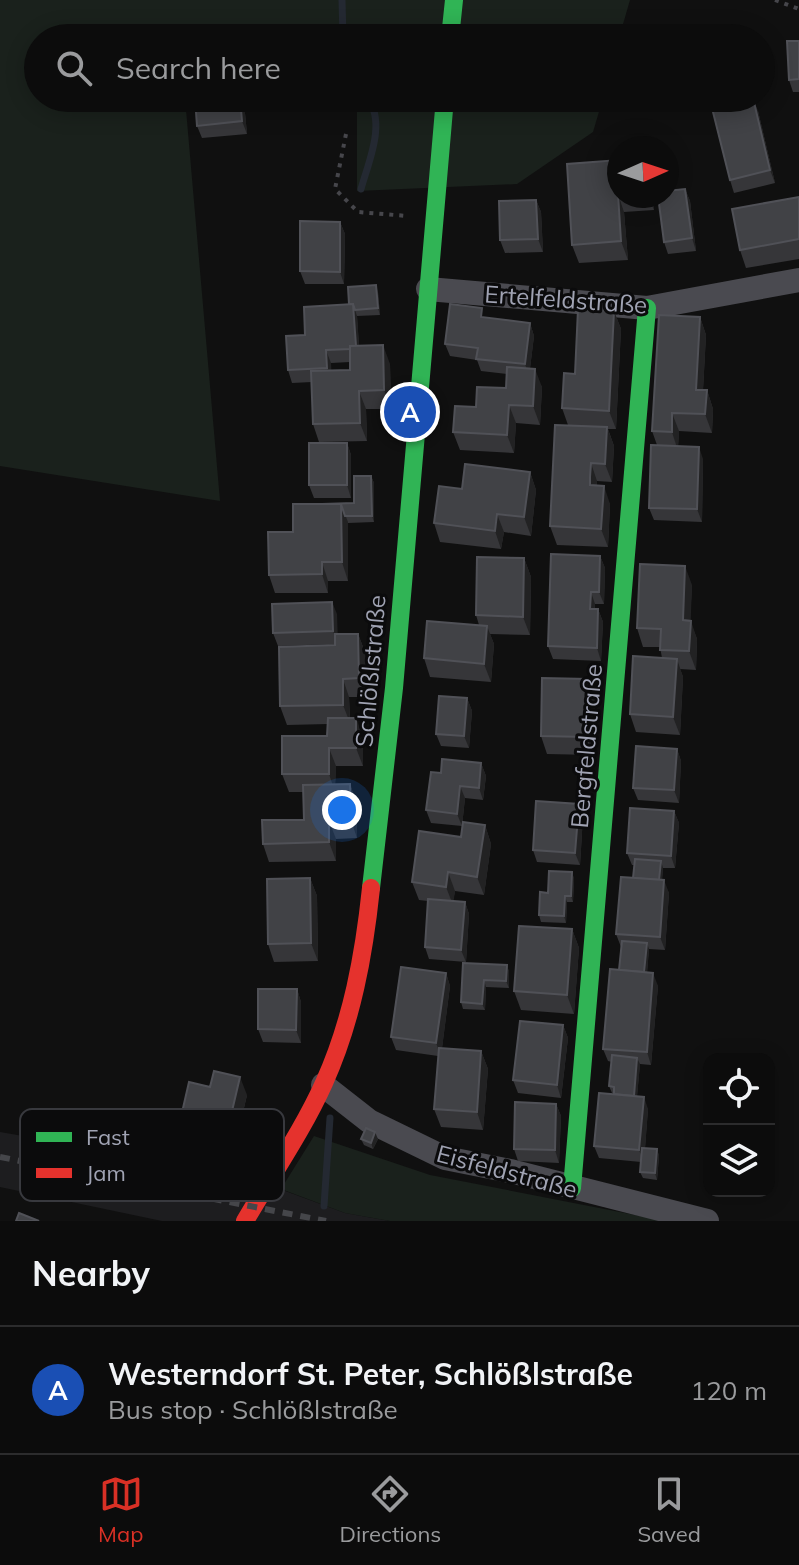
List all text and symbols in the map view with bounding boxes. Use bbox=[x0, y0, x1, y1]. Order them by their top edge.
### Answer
search box bbox=[24, 24, 775, 112]
icon: search bbox=[52, 46, 96, 90]
text: Search here bbox=[116, 49, 281, 87]
north arrow bbox=[607, 136, 679, 208]
street label: Ertelfeldstraße bbox=[484, 278, 648, 320]
pin: A bbox=[384, 382, 436, 442]
street label: Schlößlstraße bbox=[348, 594, 392, 748]
street label: Bergfeldstraße bbox=[564, 663, 608, 829]
your location bbox=[322, 790, 362, 830]
map controls bbox=[703, 1053, 775, 1197]
button: locate bbox=[703, 1053, 775, 1125]
legend bbox=[20, 1109, 284, 1201]
text: Fast bbox=[86, 1123, 130, 1151]
button: layers bbox=[703, 1125, 775, 1197]
street label: Eisfeldstraße bbox=[434, 1138, 580, 1204]
text: Jam bbox=[86, 1159, 126, 1187]
text: Nearby bbox=[32, 1252, 150, 1295]
text: Westerndorf St. Peter, Schlößlstraße bbox=[108, 1355, 633, 1393]
text: A bbox=[48, 1374, 68, 1407]
text: 120 m bbox=[691, 1374, 767, 1407]
text: Bus stop · Schlößlstraße bbox=[108, 1393, 398, 1426]
tab: Map bbox=[98, 1472, 143, 1548]
tab: Directions bbox=[340, 1472, 441, 1548]
tab: Saved bbox=[637, 1472, 701, 1548]

